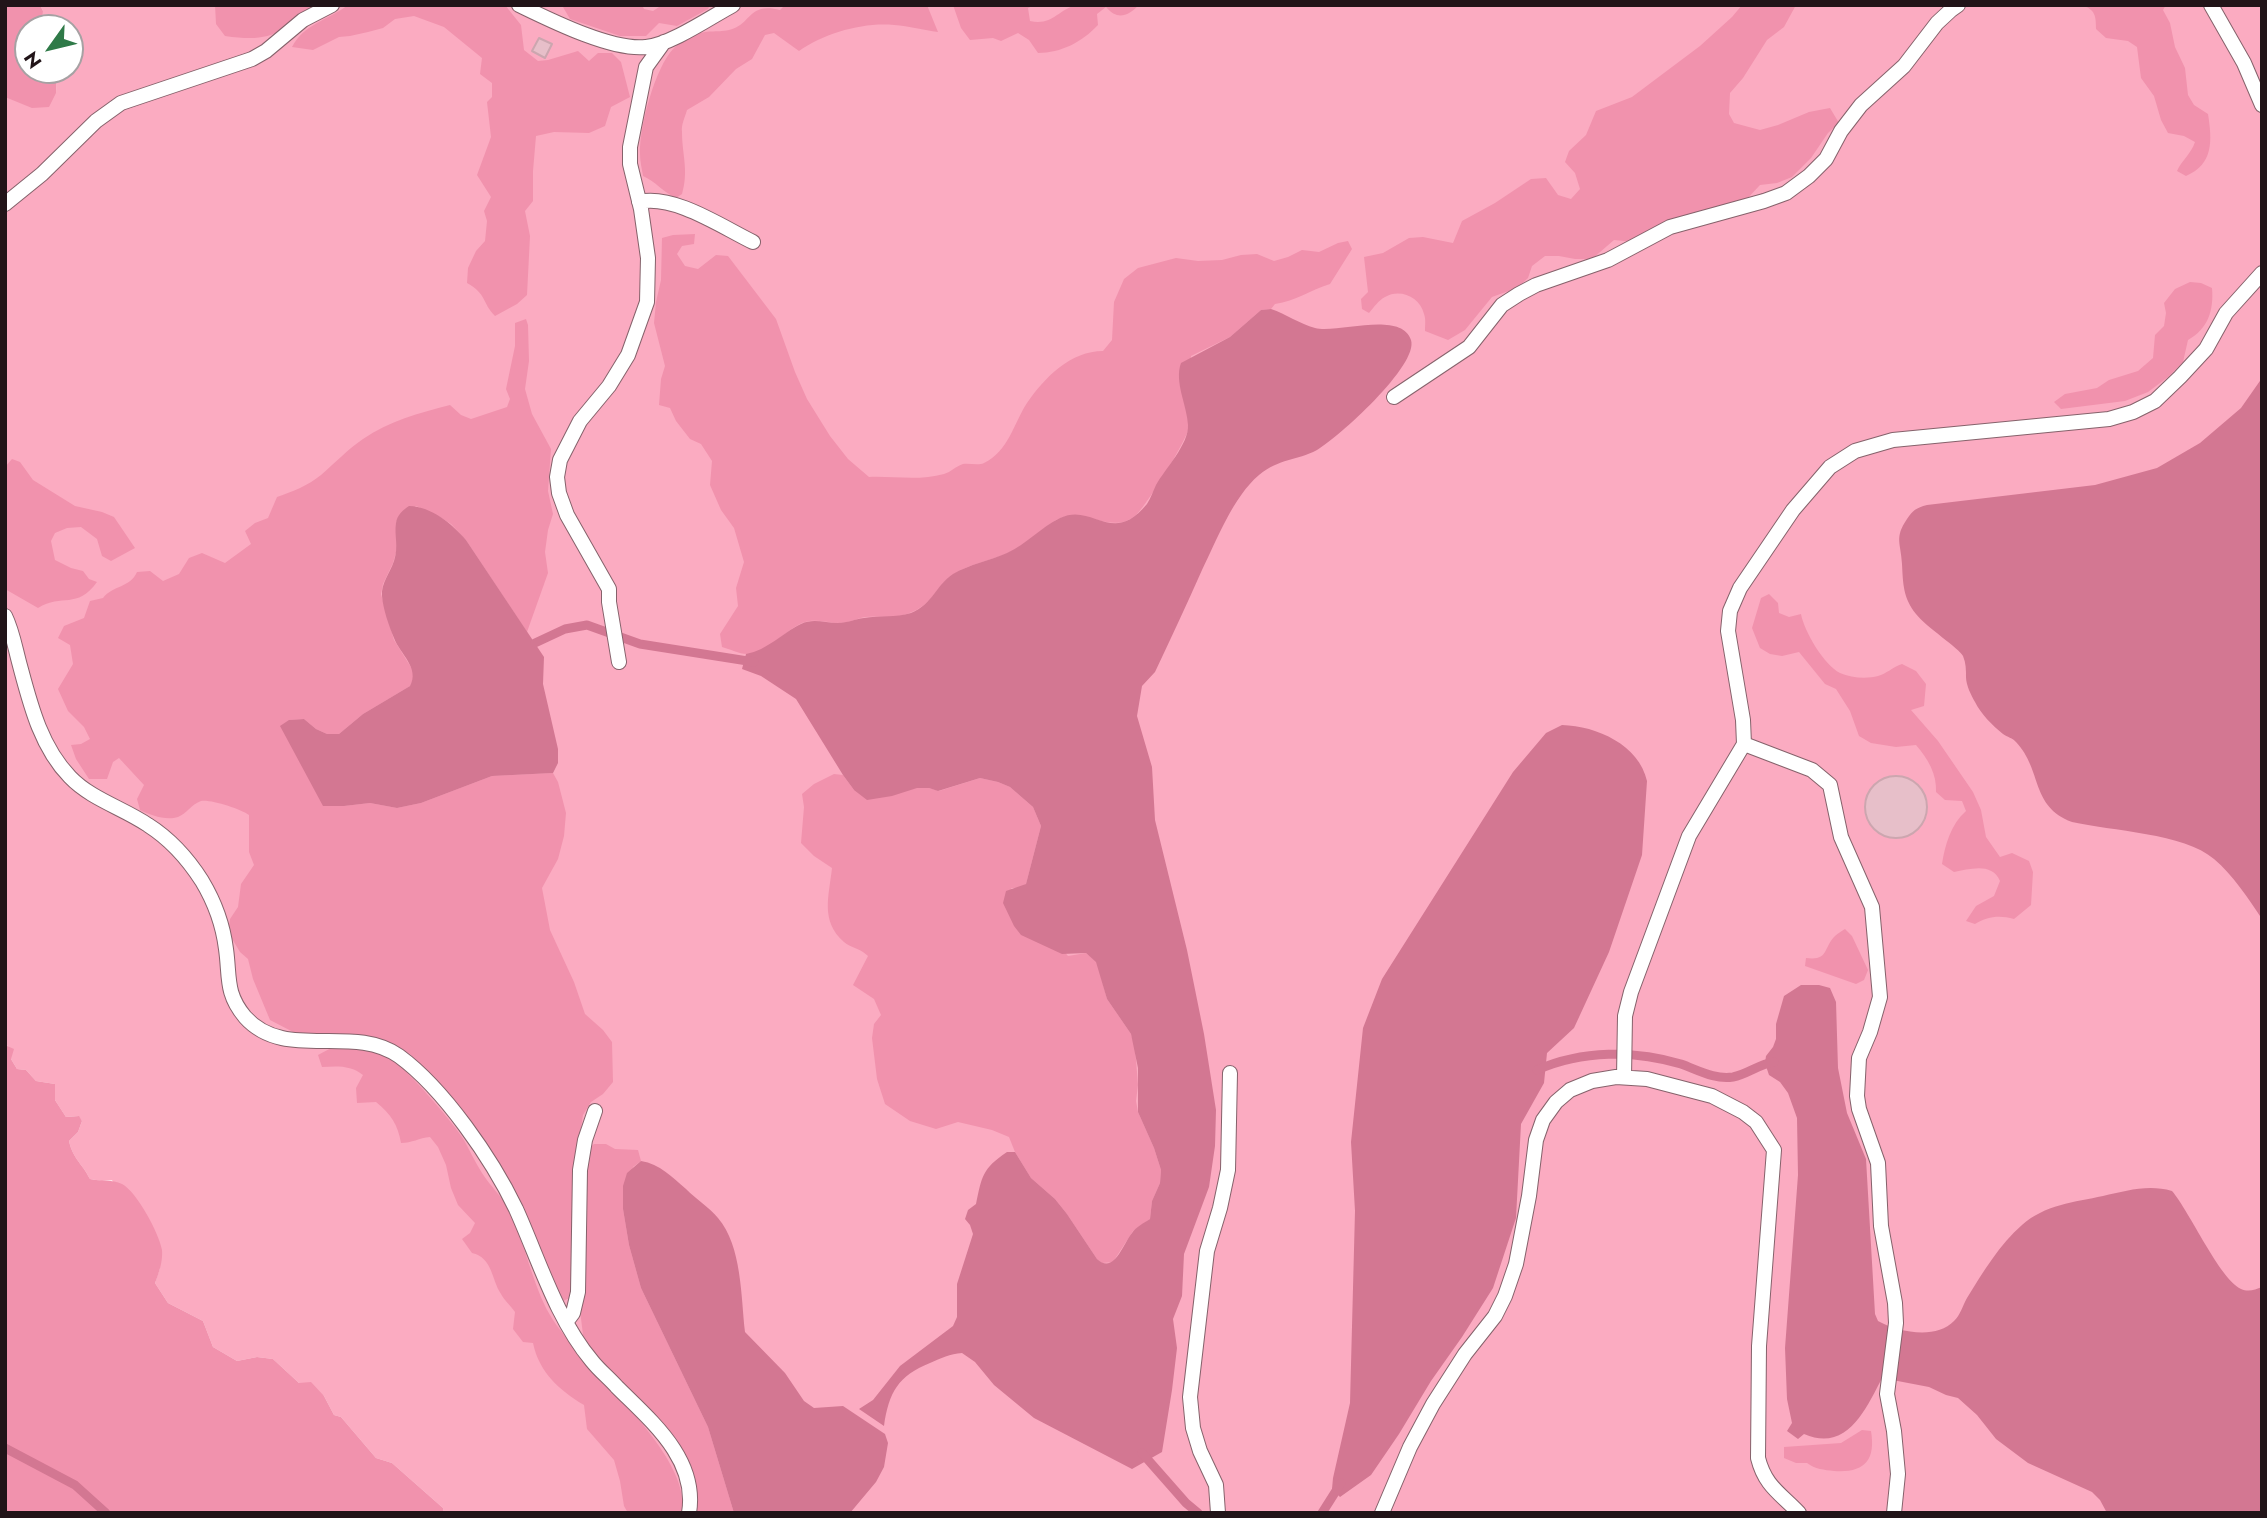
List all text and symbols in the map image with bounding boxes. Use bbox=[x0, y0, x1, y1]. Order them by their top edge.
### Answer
north arrow bbox=[14, 14, 84, 84]
text: N bbox=[17, 46, 48, 74]

